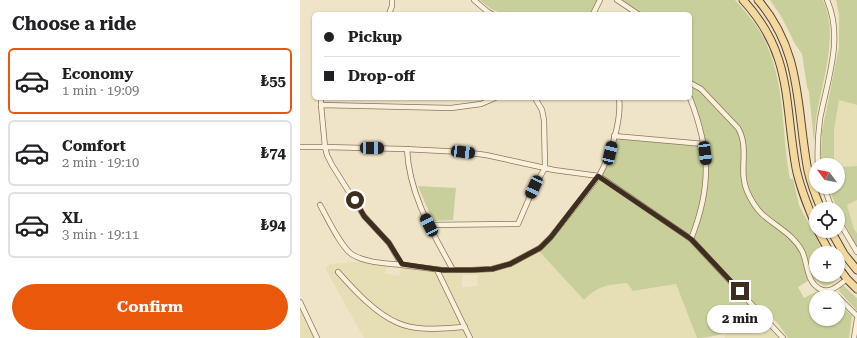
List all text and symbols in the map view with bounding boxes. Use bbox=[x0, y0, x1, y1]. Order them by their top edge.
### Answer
text: Choose a ride bbox=[12, 13, 136, 34]
text: Pickup bbox=[348, 28, 402, 46]
icon: car bbox=[14, 63, 50, 99]
text: Economy bbox=[62, 65, 133, 83]
text: Drop-off bbox=[348, 67, 415, 85]
text: ₺55 bbox=[261, 72, 286, 90]
text: 1 min · 19:09 bbox=[62, 83, 139, 98]
icon: car bbox=[14, 135, 50, 171]
text: Comfort bbox=[62, 137, 126, 155]
car bbox=[601, 140, 619, 166]
car bbox=[698, 140, 712, 166]
car bbox=[360, 142, 384, 154]
text: ₺74 bbox=[261, 144, 286, 162]
car bbox=[450, 145, 476, 159]
text: 2 min · 19:10 bbox=[62, 155, 139, 170]
north arrow bbox=[809, 158, 845, 194]
map controls bbox=[809, 158, 845, 326]
car bbox=[523, 174, 545, 200]
route start bbox=[346, 191, 364, 209]
button: locate bbox=[809, 202, 845, 238]
icon: car bbox=[14, 207, 50, 243]
text: XL bbox=[62, 209, 83, 227]
car bbox=[418, 212, 440, 238]
text: ₺94 bbox=[261, 216, 286, 234]
text: 3 min · 19:11 bbox=[62, 227, 139, 242]
button: + bbox=[809, 246, 845, 282]
route end bbox=[731, 282, 749, 300]
button: Confirm bbox=[12, 284, 288, 330]
button: − bbox=[809, 290, 845, 326]
callout: 2 min bbox=[707, 305, 773, 333]
text: 2 min bbox=[722, 311, 758, 326]

